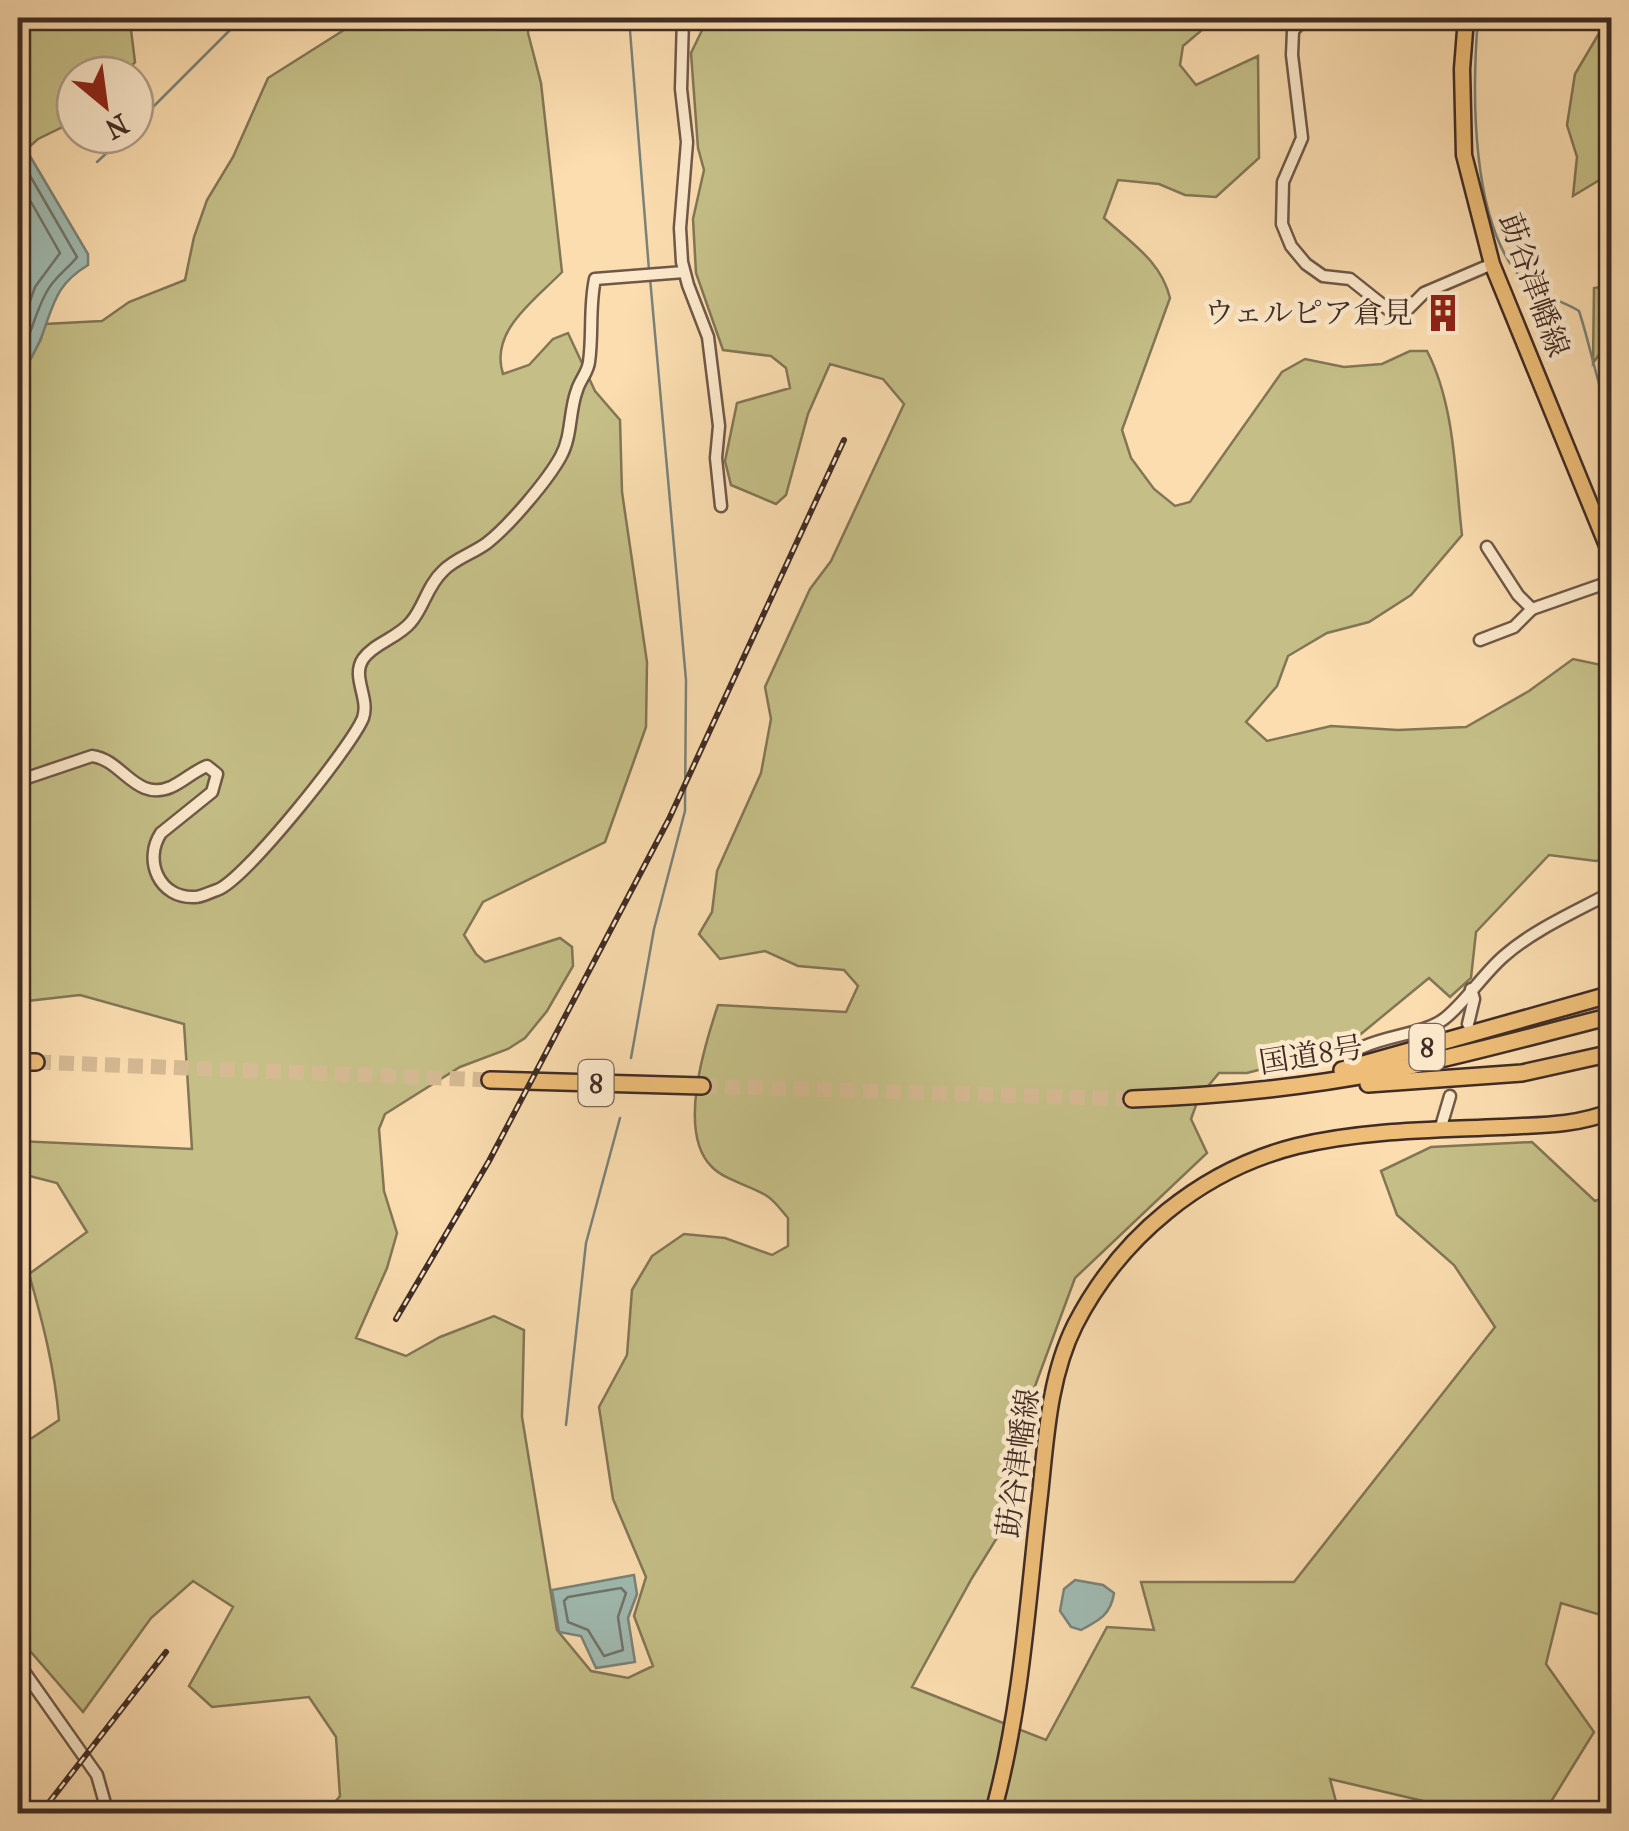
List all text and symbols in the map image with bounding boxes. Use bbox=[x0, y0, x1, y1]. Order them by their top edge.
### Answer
north arrow bbox=[55, 55, 155, 155]
text: N bbox=[99, 107, 134, 146]
street label: 莇谷津幡線 bbox=[1491, 209, 1576, 362]
building icon: ウェルピア倉見 bbox=[1422, 292, 1464, 334]
place label: ウェルピア倉見 bbox=[1204, 296, 1413, 331]
road number: 8 bbox=[1410, 1024, 1444, 1070]
street label: 国道8号 bbox=[1256, 1030, 1366, 1081]
road number: 8 bbox=[578, 1060, 614, 1106]
street label: 莇谷津幡線 bbox=[991, 1386, 1046, 1540]

